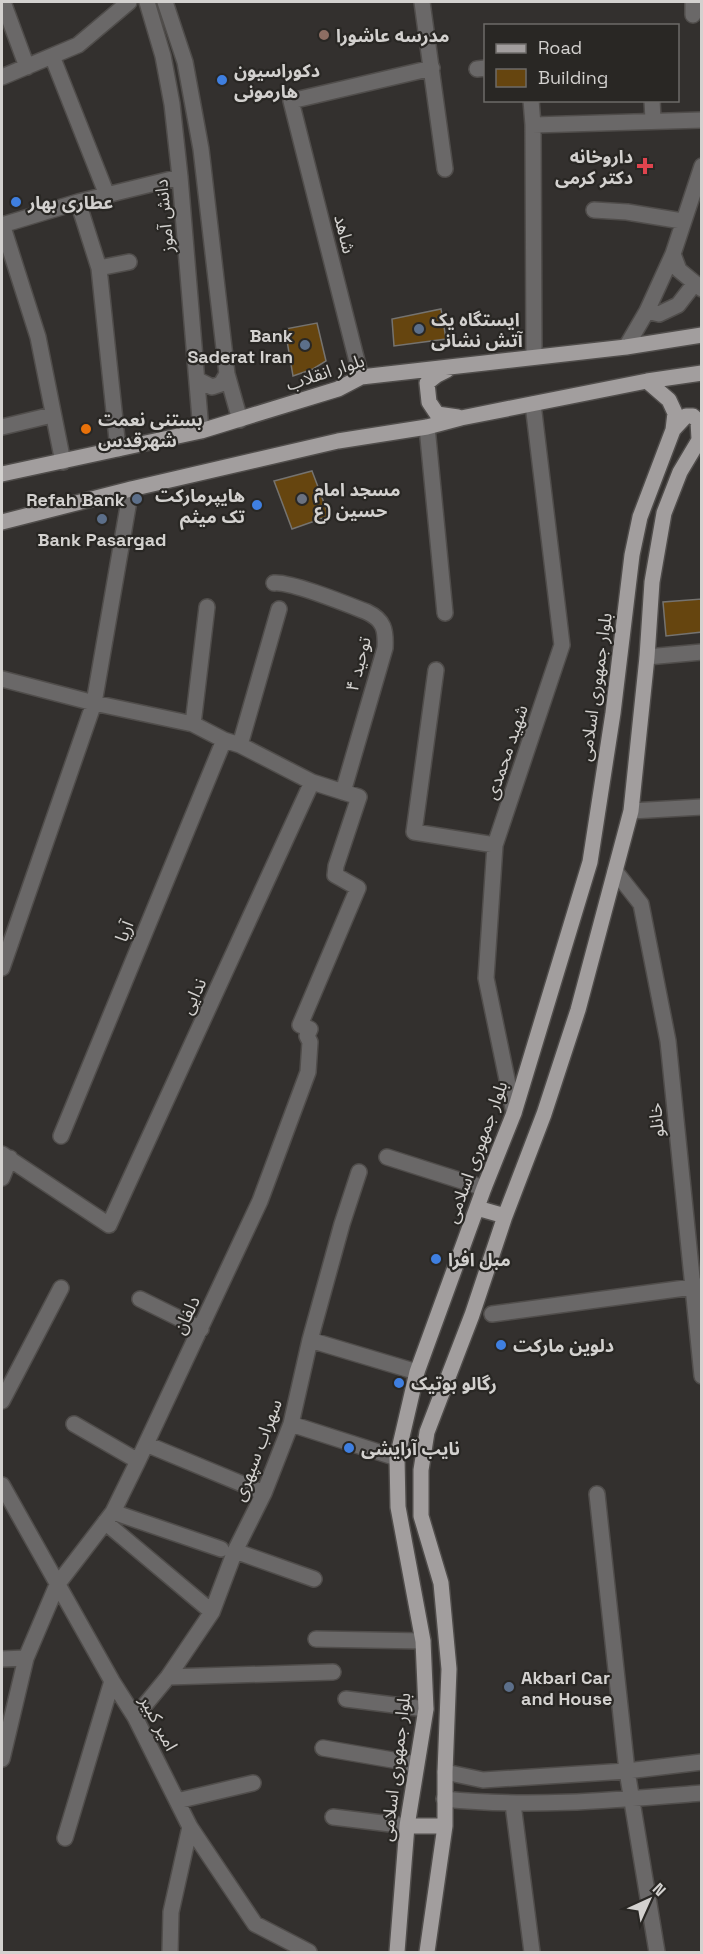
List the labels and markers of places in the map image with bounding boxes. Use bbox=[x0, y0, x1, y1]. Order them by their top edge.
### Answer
place label: مدرسه عاشورا bbox=[336, 24, 449, 47]
marker: مدرسه عاشورا bbox=[317, 28, 331, 42]
place label: دکوراسیون هارمونی bbox=[234, 59, 320, 103]
marker: دکوراسیون هارمونی bbox=[215, 73, 229, 87]
place label: داروخانه دکتر کرمی bbox=[555, 145, 633, 189]
marker: داروخانه دکتر کرمی bbox=[638, 159, 652, 173]
place label: عطاری بهار bbox=[27, 191, 113, 214]
marker: عطاری بهار bbox=[9, 195, 23, 209]
place label: ایستگاه یک آتش نشانی bbox=[431, 308, 524, 352]
marker: ایستگاه یک آتش نشانی bbox=[412, 322, 426, 336]
place label: Bank Saderat Iran bbox=[187, 324, 293, 368]
marker: Bank Saderat Iran bbox=[298, 338, 312, 352]
place label: بستنی نعمت شهرقدس bbox=[98, 408, 203, 452]
marker: بستنی نعمت شهرقدس bbox=[79, 422, 93, 436]
place label: مسجد امام حسین (ع bbox=[314, 478, 400, 524]
place label: هایپرمارکت تک میثم bbox=[155, 484, 246, 530]
place label: Refah Bank bbox=[26, 488, 125, 511]
marker: Refah Bank bbox=[130, 492, 144, 506]
marker: مسجد امام حسین (ع bbox=[295, 492, 309, 506]
marker: هایپرمارکت تک میثم bbox=[250, 498, 264, 512]
marker: Bank Pasargad bbox=[95, 512, 109, 526]
place label: Bank Pasargad bbox=[38, 528, 166, 551]
place label: مبل افرا bbox=[448, 1248, 511, 1271]
marker: مبل افرا bbox=[429, 1252, 443, 1266]
place label: دلوین مارکت bbox=[513, 1334, 614, 1357]
marker: دلوین مارکت bbox=[494, 1338, 508, 1352]
place label: رگالو بوتیک bbox=[411, 1372, 497, 1395]
marker: رگالو بوتیک bbox=[392, 1376, 406, 1390]
place label: نایب آرایشی bbox=[361, 1437, 460, 1460]
marker: نایب آرایشی bbox=[342, 1441, 356, 1455]
place label: Akbari Car and House bbox=[521, 1666, 612, 1710]
marker: Akbari Car and House bbox=[502, 1680, 516, 1694]

